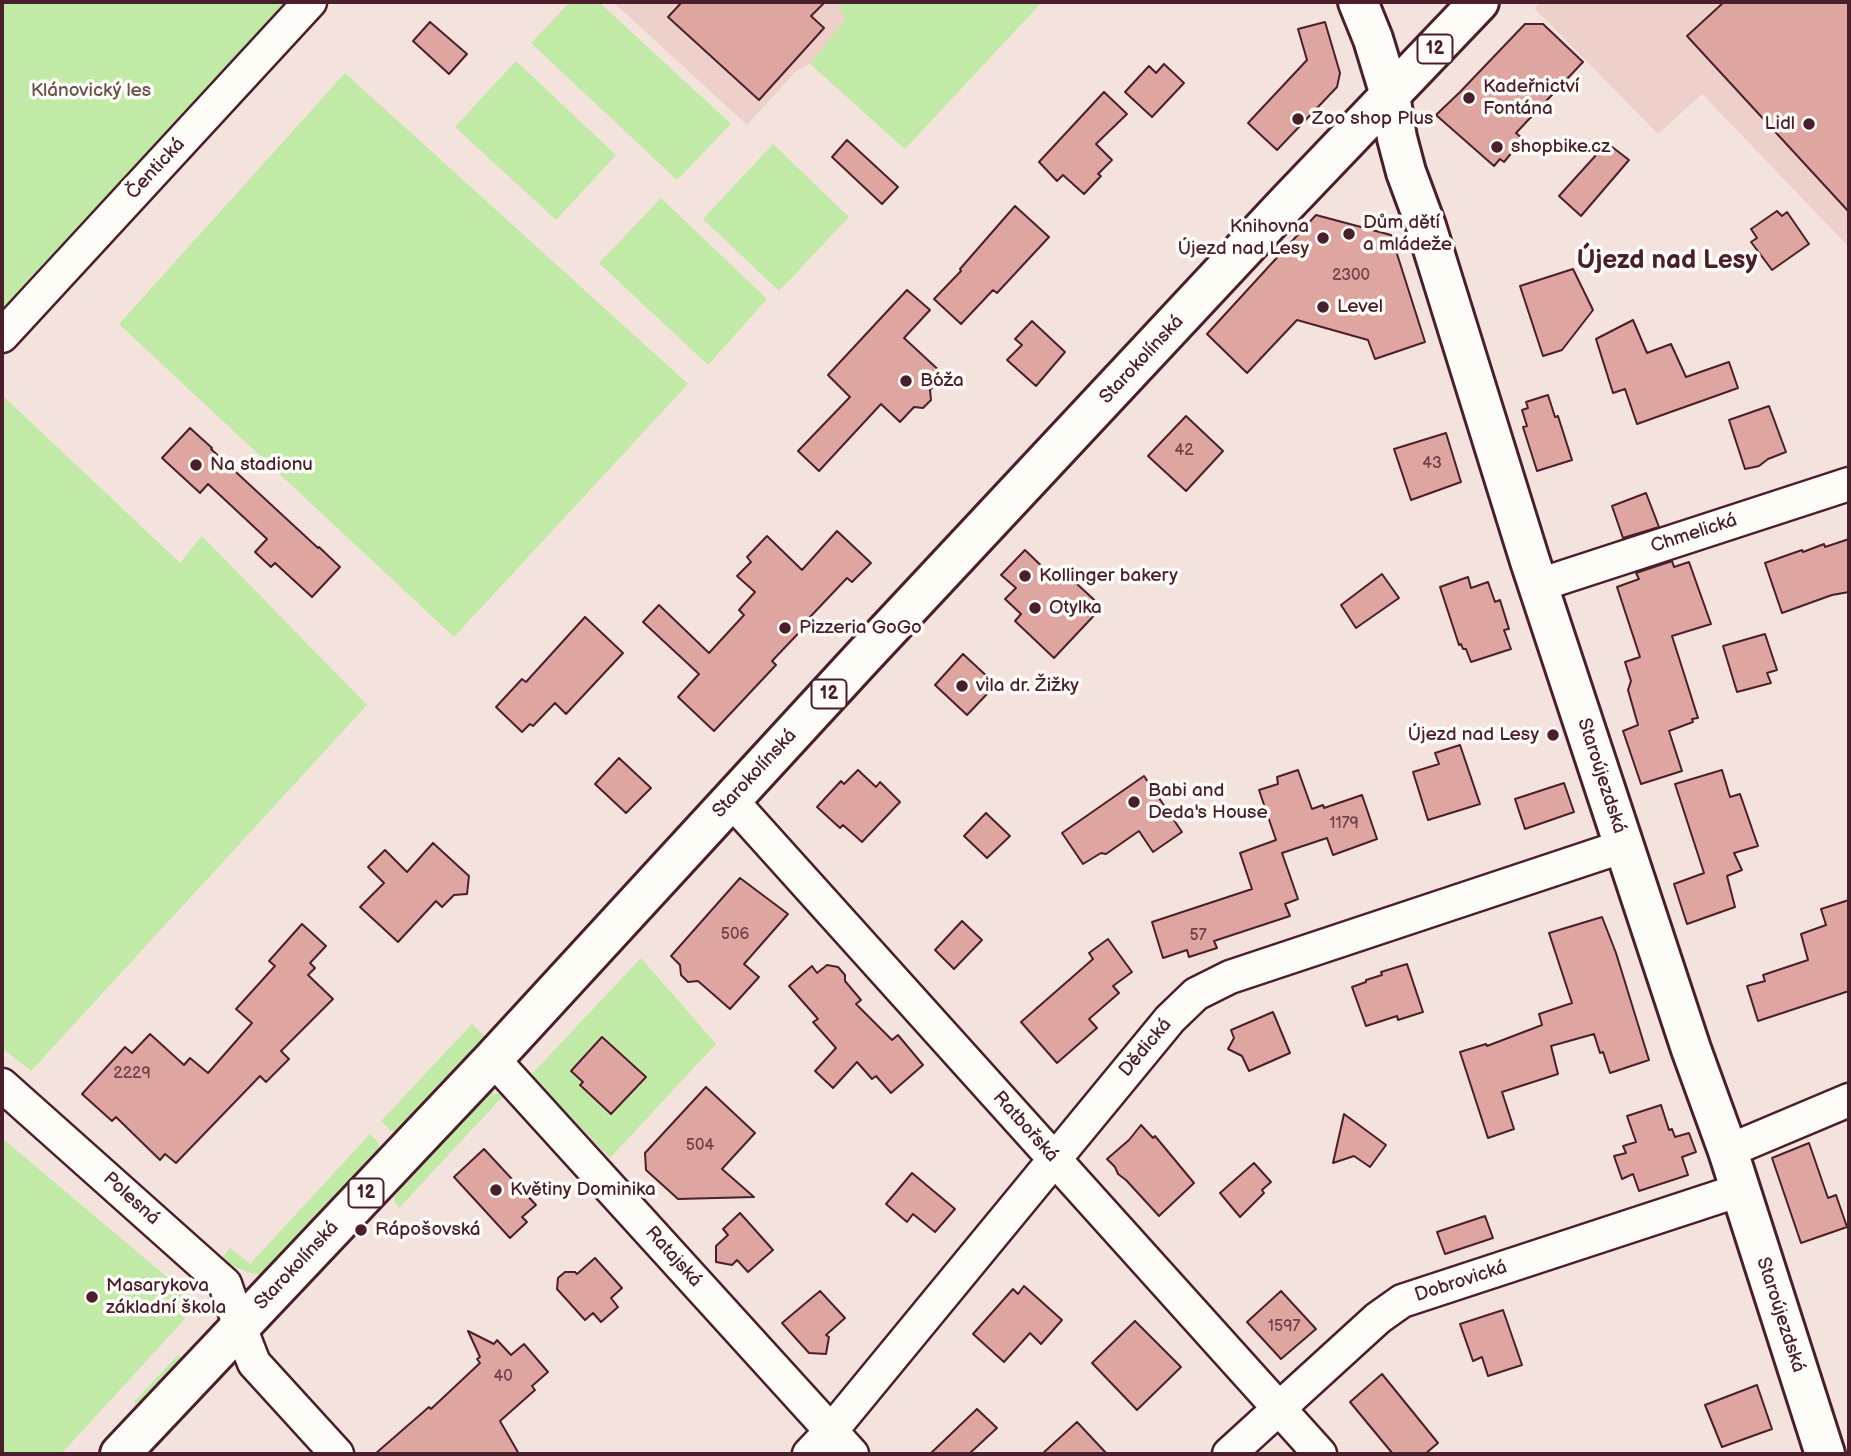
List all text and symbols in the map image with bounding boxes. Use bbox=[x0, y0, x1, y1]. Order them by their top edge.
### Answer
road number: 12 bbox=[1418, 34, 1452, 64]
place label: Kadeřnictví Fontána bbox=[1483, 76, 1579, 120]
park label: Klánovický les bbox=[31, 80, 151, 102]
marker: Kadeřnictví Fontána bbox=[1461, 90, 1477, 106]
place label: Zoo shop Plus bbox=[1312, 108, 1433, 130]
marker: Zoo shop Plus bbox=[1290, 111, 1306, 127]
place label: Lidl bbox=[1765, 113, 1795, 135]
marker: Lidl bbox=[1801, 116, 1817, 132]
street label: Čentická bbox=[122, 134, 190, 204]
place label: shopbike.cz bbox=[1511, 136, 1610, 158]
marker: shopbike.cz bbox=[1489, 139, 1505, 155]
place label: Dům dětí a mládeže bbox=[1363, 212, 1452, 256]
place label: Knihovna Újezd nad Lesy bbox=[1178, 216, 1309, 260]
marker: Dům dětí a mládeže bbox=[1341, 226, 1357, 242]
marker: Knihovna Újezd nad Lesy bbox=[1315, 230, 1331, 246]
district label: Újezd nad Lesy bbox=[1577, 245, 1757, 277]
house number: 2300 bbox=[1332, 266, 1370, 286]
place label: Level bbox=[1337, 296, 1383, 318]
marker: Level bbox=[1315, 299, 1331, 315]
street label: Starokolínská bbox=[1095, 311, 1189, 409]
place label: Bóža bbox=[920, 370, 964, 392]
marker: Bóža bbox=[898, 373, 914, 389]
house number: 42 bbox=[1174, 441, 1194, 461]
place label: Na stadionu bbox=[210, 454, 313, 476]
house number: 43 bbox=[1422, 454, 1442, 474]
marker: Na stadionu bbox=[188, 457, 204, 473]
street label: Chmelická bbox=[1648, 509, 1740, 559]
place label: Kollinger bakery bbox=[1039, 565, 1178, 587]
marker: Kollinger bakery bbox=[1017, 568, 1033, 584]
place label: Otylka bbox=[1049, 597, 1102, 619]
marker: Otylka bbox=[1027, 600, 1043, 616]
place label: Pizzeria GoGo bbox=[799, 617, 922, 639]
marker: Pizzeria GoGo bbox=[777, 620, 793, 636]
place label: vila dr. Žižky bbox=[976, 675, 1079, 697]
marker: vila dr. Žižky bbox=[954, 678, 970, 694]
road number: 12 bbox=[812, 680, 846, 708]
street label: Staroújezdská bbox=[1572, 716, 1630, 836]
place label: Újezd nad Lesy bbox=[1408, 724, 1539, 746]
street label: Starokolínská bbox=[708, 725, 802, 823]
marker: Újezd nad Lesy bbox=[1545, 727, 1561, 743]
place label: Babi and Deda's House bbox=[1148, 780, 1268, 824]
marker: Babi and Deda's House bbox=[1126, 794, 1142, 810]
house number: 1179 bbox=[1329, 814, 1359, 834]
house number: 506 bbox=[721, 925, 749, 945]
house number: 57 bbox=[1189, 926, 1207, 946]
street label: Dědická bbox=[1115, 1014, 1177, 1082]
house number: 2229 bbox=[113, 1064, 151, 1084]
street label: Ratbořská bbox=[987, 1087, 1063, 1167]
house number: 504 bbox=[686, 1136, 714, 1156]
street label: Polesná bbox=[98, 1168, 164, 1230]
road number: 12 bbox=[348, 1178, 384, 1208]
place label: Květiny Dominika bbox=[510, 1179, 656, 1201]
marker: Květiny Dominika bbox=[488, 1182, 504, 1198]
street label: Starokolínská bbox=[250, 1217, 344, 1315]
place label: Rápošovská bbox=[375, 1219, 481, 1241]
marker: Rápošovská bbox=[353, 1222, 369, 1238]
street label: Ratajská bbox=[640, 1222, 706, 1292]
street label: Staroújezdská bbox=[1751, 1255, 1809, 1375]
street label: Dobrovická bbox=[1412, 1256, 1510, 1308]
place label: Masarykova základní škola bbox=[106, 1275, 226, 1319]
marker: Masarykova základní škola bbox=[84, 1289, 100, 1305]
house number: 1597 bbox=[1268, 1317, 1300, 1337]
house number: 40 bbox=[493, 1367, 513, 1387]

